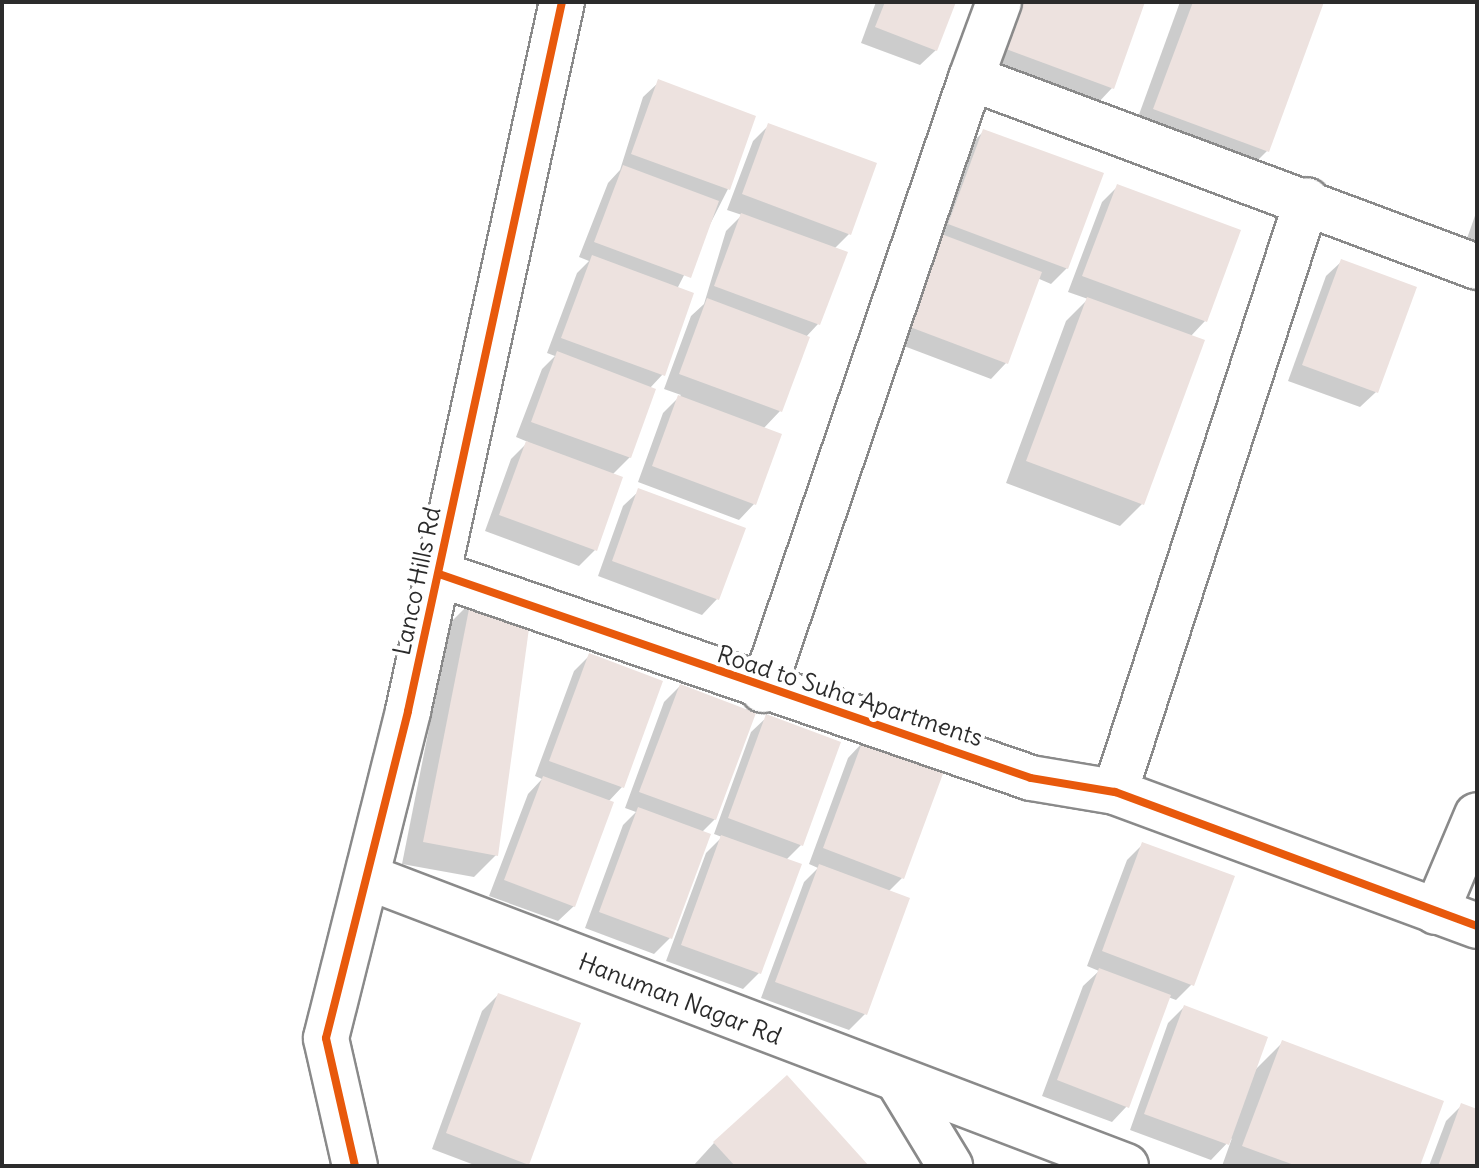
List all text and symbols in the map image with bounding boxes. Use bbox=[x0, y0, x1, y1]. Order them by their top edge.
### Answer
street label: Lanco Hills Rd bbox=[387, 504, 447, 658]
street label: Road to Suha Apartments bbox=[714, 639, 986, 753]
street label: Hanuman Nagar Rd bbox=[575, 947, 785, 1051]

